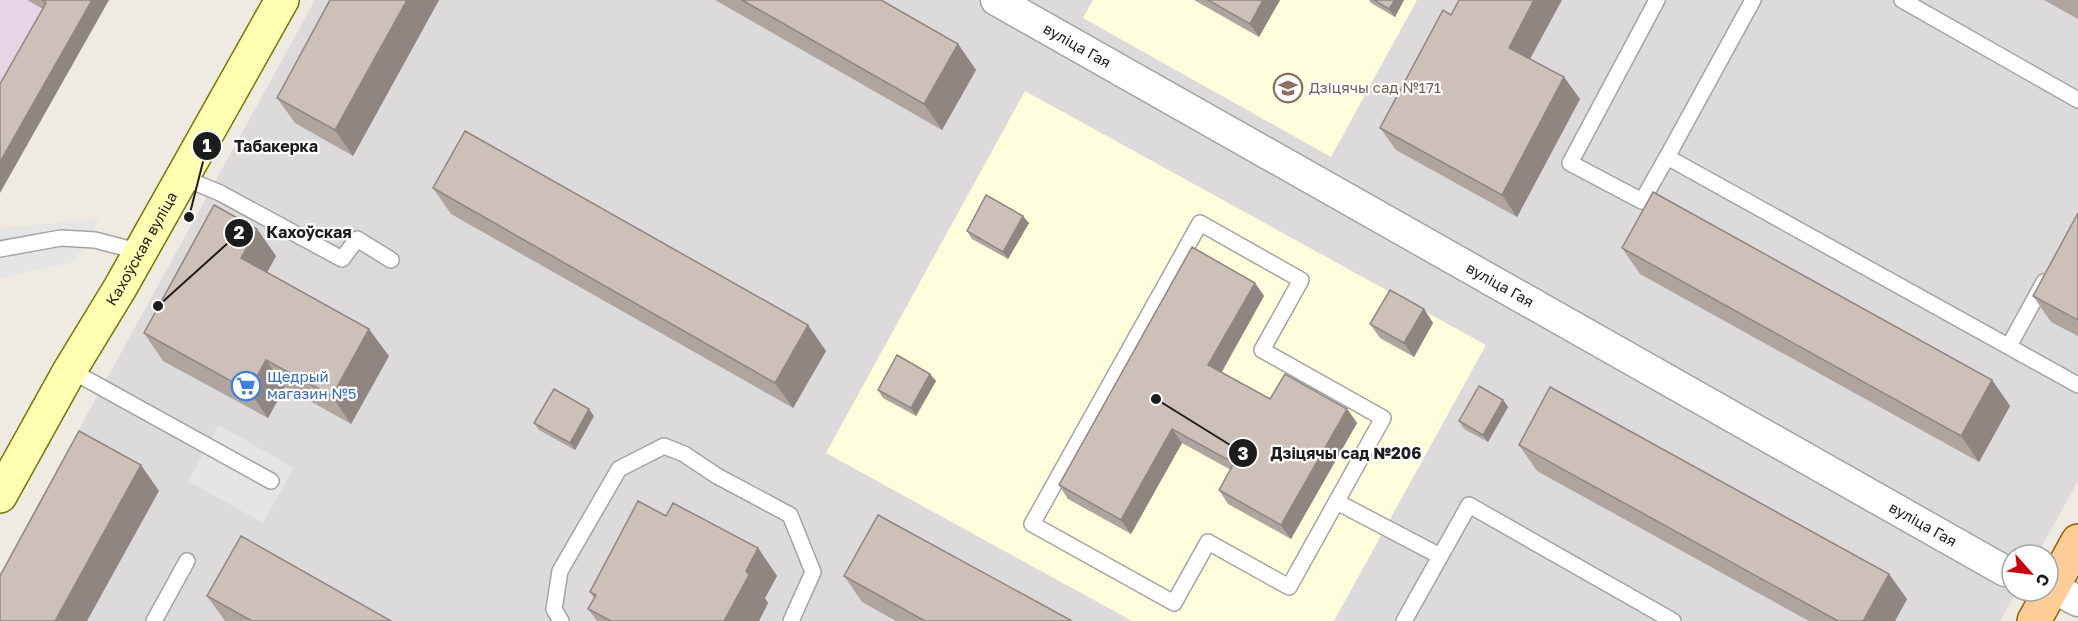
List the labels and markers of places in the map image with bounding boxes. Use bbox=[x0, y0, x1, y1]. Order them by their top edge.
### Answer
school or university icon: Дзіцячы сад №171 bbox=[1272, 72, 1304, 104]
place label: Дзіцячы сад №171 bbox=[1309, 78, 1441, 96]
callout: Табакерка bbox=[192, 129, 330, 163]
callout: Кахоўская bbox=[224, 216, 363, 250]
place label: Щедрый магазин №5 bbox=[267, 367, 356, 402]
supermarket icon: Щедрый магазин №5 bbox=[230, 370, 262, 402]
callout: Дзіцячы сад №206 bbox=[1228, 436, 1433, 470]

